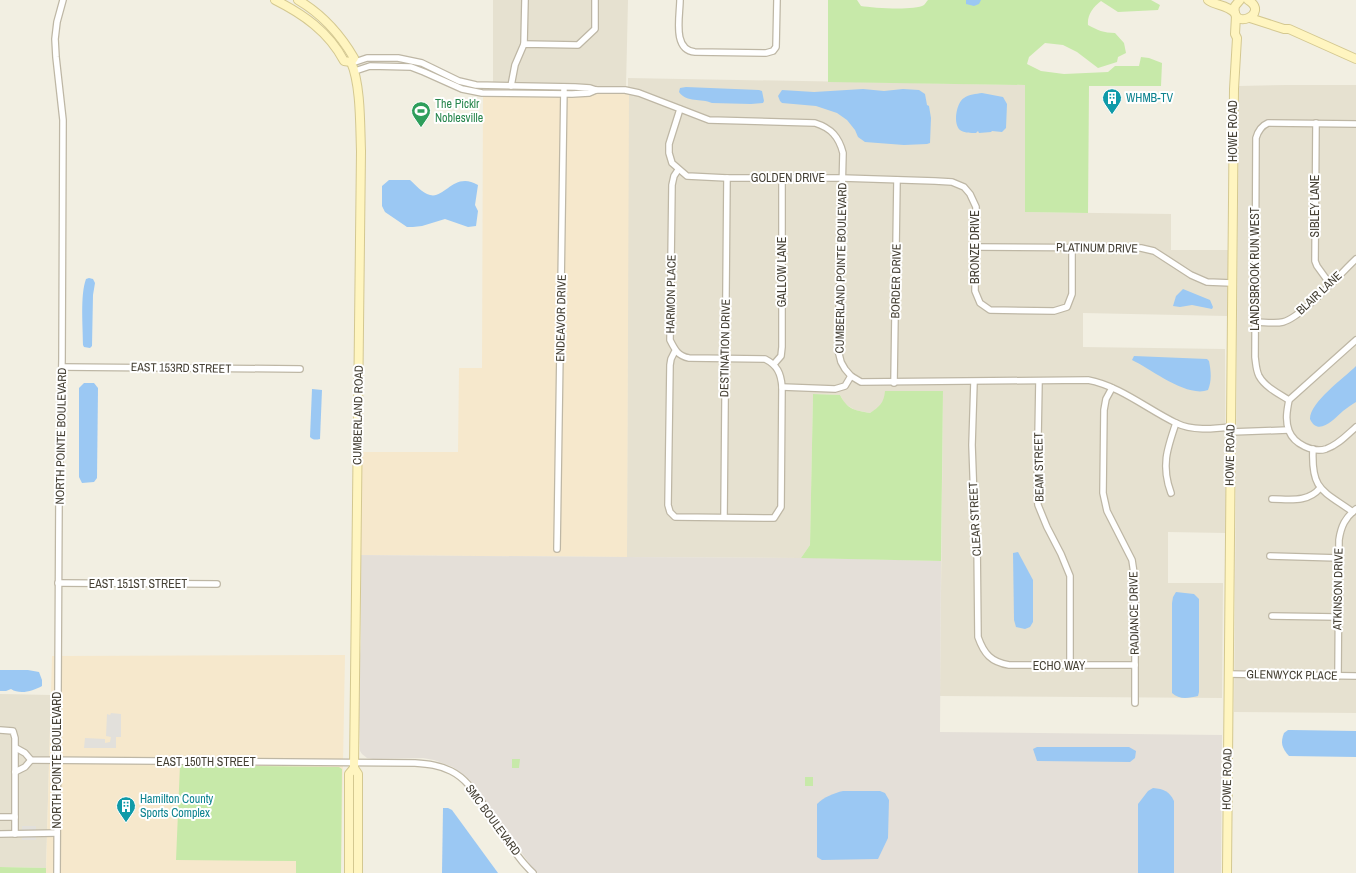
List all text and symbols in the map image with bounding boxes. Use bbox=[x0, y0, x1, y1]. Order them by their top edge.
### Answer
building icon: WHMB-TV bbox=[1101, 87, 1123, 115]
place label: WHMB-TV bbox=[1126, 90, 1173, 106]
place label: The Picklr Noblesville bbox=[435, 96, 483, 126]
sports icon: The Picklr Noblesville bbox=[410, 100, 432, 128]
street label: HOWE ROAD bbox=[1225, 100, 1241, 162]
street label: GOLDEN DRIVE bbox=[751, 170, 825, 186]
street label: SIBLEY LANE bbox=[1307, 175, 1323, 237]
street label: CUMBERLAND POINTE BOULEVARD bbox=[832, 182, 850, 354]
street label: LANDSBROOK RUN WEST bbox=[1247, 207, 1263, 331]
street label: BRONZE DRIVE bbox=[967, 210, 983, 284]
street label: GALLOW LANE bbox=[774, 237, 790, 307]
street label: PLATINUM DRIVE bbox=[1056, 239, 1138, 257]
street label: BORDER DRIVE bbox=[887, 243, 905, 319]
street label: HARMON PLACE bbox=[662, 254, 680, 334]
street label: BLAIR LANE bbox=[1293, 268, 1345, 318]
street label: ENDEAVOR DRIVE bbox=[552, 274, 570, 362]
street label: DESTINATION DRIVE bbox=[716, 299, 734, 397]
street label: EAST 153RD STREET bbox=[131, 359, 231, 377]
street label: CUMBERLAND ROAD bbox=[349, 365, 367, 465]
street label: NORTH POINTE BOULEVARD bbox=[52, 367, 70, 505]
street label: HOWE ROAD bbox=[1221, 424, 1239, 486]
street label: BEAM STREET bbox=[1030, 432, 1048, 502]
street label: CLEAR STREET bbox=[965, 481, 985, 557]
street label: ATKINSON DRIVE bbox=[1329, 548, 1347, 631]
street label: RADIANCE DRIVE bbox=[1125, 571, 1143, 655]
street label: EAST 151ST STREET bbox=[89, 576, 187, 592]
street label: ECHO WAY bbox=[1033, 658, 1086, 674]
street label: GLENWYCK PLACE bbox=[1246, 666, 1338, 684]
street label: NORTH POINTE BOULEVARD bbox=[49, 692, 65, 828]
street label: HOWE ROAD bbox=[1218, 748, 1236, 810]
street label: EAST 150TH STREET bbox=[156, 754, 256, 770]
street label: SMC BOULEVARD bbox=[462, 781, 524, 859]
place label: Hamilton County Sports Complex bbox=[140, 791, 213, 821]
building icon: Hamilton County Sports Complex bbox=[115, 795, 137, 823]

